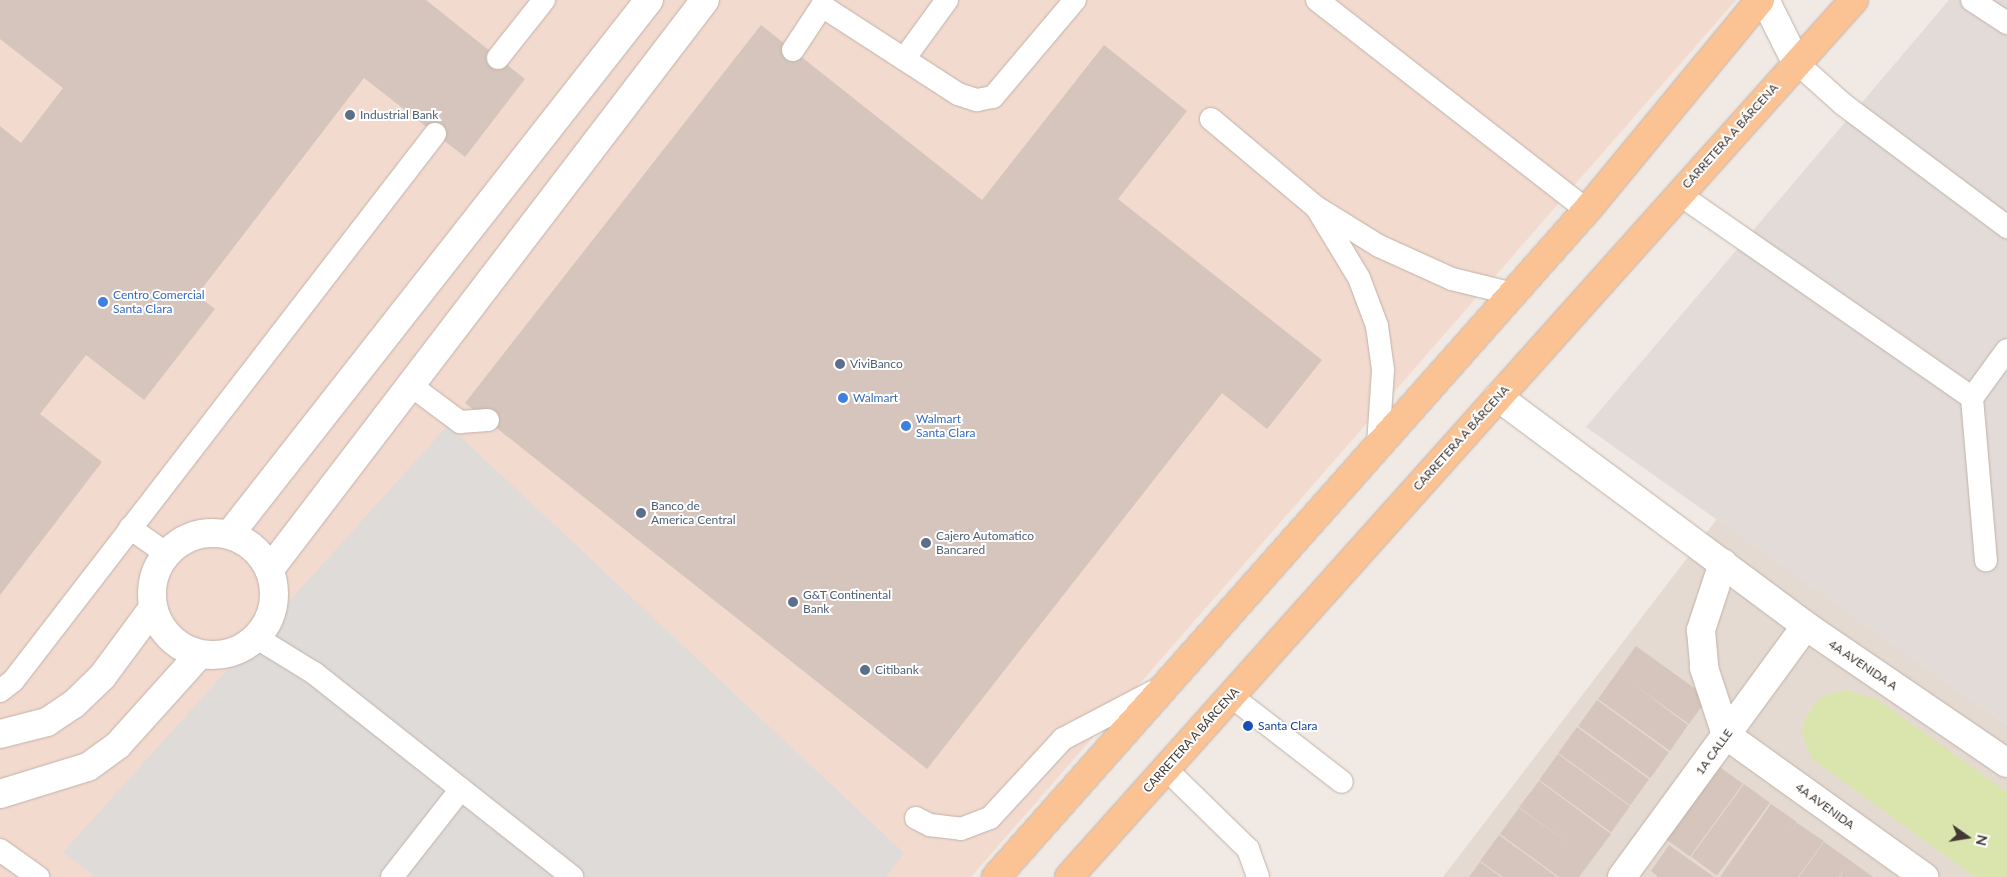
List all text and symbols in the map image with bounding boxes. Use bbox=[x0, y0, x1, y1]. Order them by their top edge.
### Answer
street label: CARRETERA A BÁRCENA bbox=[1679, 80, 1781, 192]
place label: Industrial Bank bbox=[360, 108, 438, 122]
marker: Industrial Bank bbox=[344, 109, 356, 121]
place label: Centro Comercial Santa Clara bbox=[113, 288, 205, 316]
marker: Centro Comercial Santa Clara bbox=[97, 296, 109, 308]
place label: ViviBanco bbox=[850, 357, 903, 371]
marker: ViviBanco bbox=[834, 358, 846, 370]
street label: CARRETERA A BÁRCENA bbox=[1410, 382, 1512, 494]
place label: Walmart bbox=[853, 391, 898, 405]
marker: Walmart bbox=[837, 392, 849, 404]
place label: Walmart Santa Clara bbox=[916, 412, 975, 440]
marker: Walmart Santa Clara bbox=[900, 420, 912, 432]
place label: Banco de America Central bbox=[651, 499, 736, 527]
marker: Banco de America Central bbox=[635, 507, 647, 519]
place label: Cajero Automatico Bancared bbox=[936, 529, 1035, 557]
marker: Cajero Automatico Bancared bbox=[920, 537, 932, 549]
place label: G&T Continental Bank bbox=[803, 588, 891, 616]
marker: G&T Continental Bank bbox=[787, 596, 799, 608]
street label: 4A AVENIDA A bbox=[1825, 636, 1901, 694]
place label: Citibank bbox=[875, 663, 919, 677]
marker: Citibank bbox=[859, 664, 871, 676]
street label: CARRETERA A BÁRCENA bbox=[1140, 684, 1242, 796]
place label: Santa Clara bbox=[1258, 719, 1317, 733]
marker: Santa Clara bbox=[1242, 720, 1254, 732]
street label: 1A CALLE bbox=[1692, 726, 1736, 778]
street label: 4A AVENIDA bbox=[1792, 780, 1858, 832]
north arrow bbox=[1942, 812, 1992, 862]
text: N bbox=[1973, 833, 1992, 848]

